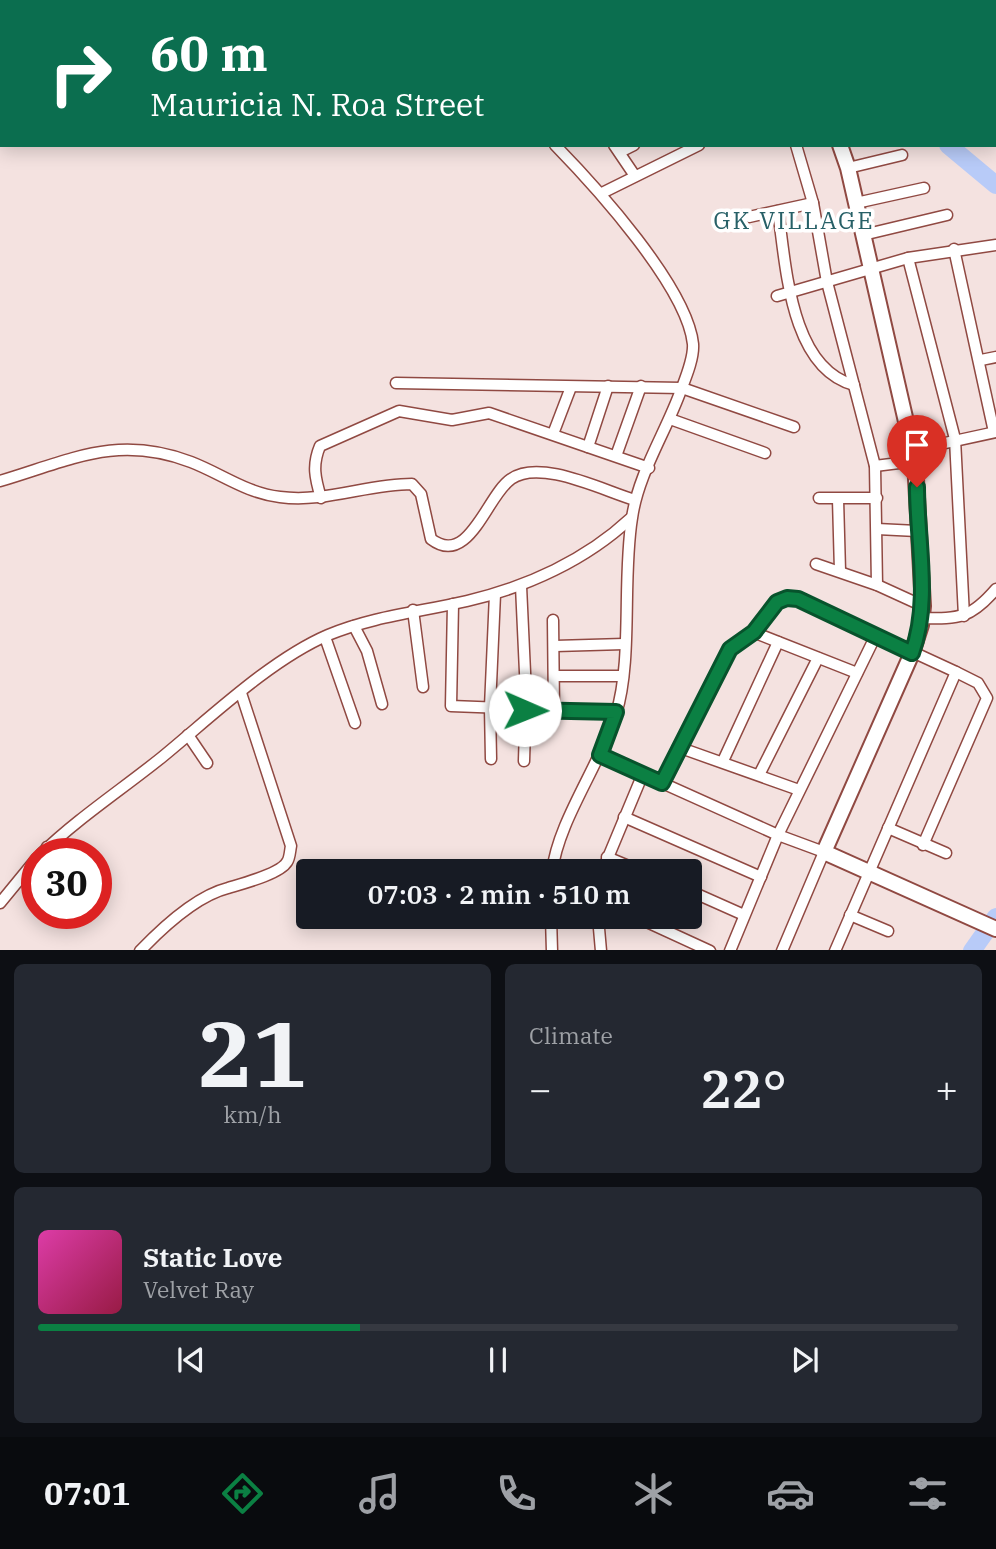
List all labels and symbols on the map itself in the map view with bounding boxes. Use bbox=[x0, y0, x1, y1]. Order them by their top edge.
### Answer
district label: GK VILLAGE bbox=[713, 204, 875, 236]
pin bbox=[887, 415, 947, 487]
position arrow bbox=[488, 673, 562, 747]
speed limit sign: 30 bbox=[21, 838, 112, 929]

